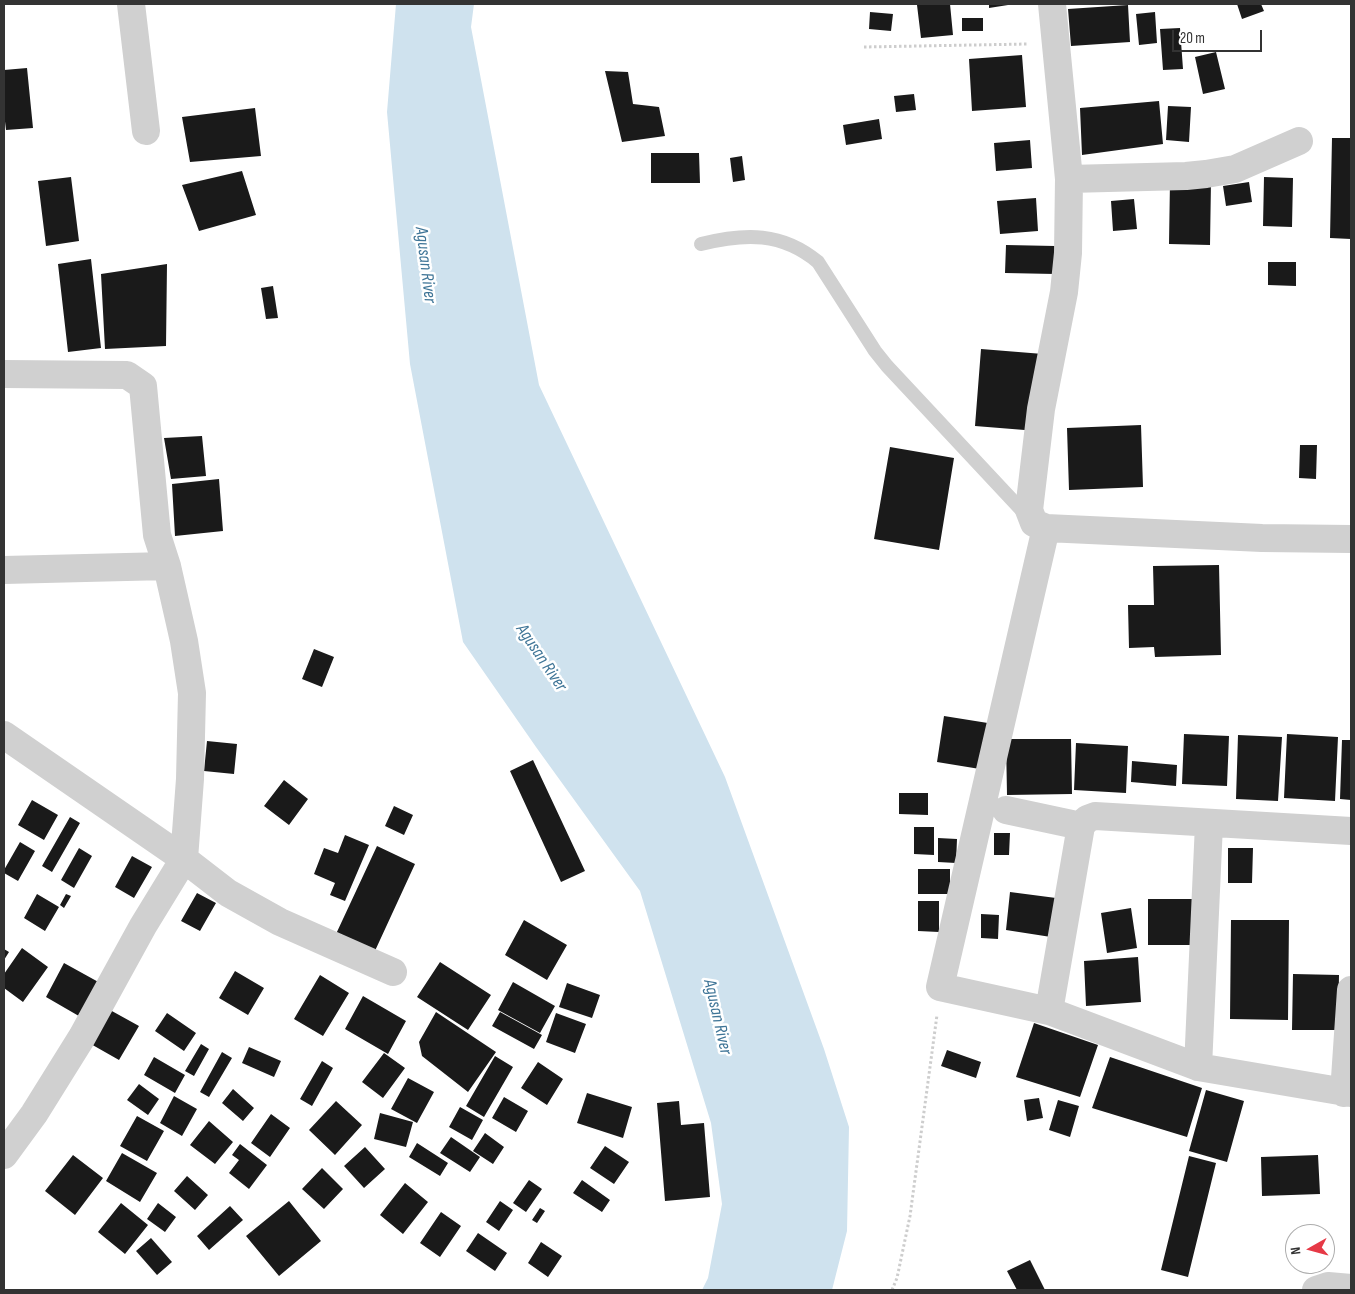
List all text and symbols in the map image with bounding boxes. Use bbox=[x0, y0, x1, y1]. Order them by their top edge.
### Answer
scale bar bbox=[1175, 20, 1265, 52]
text: 20 m bbox=[1180, 29, 1205, 48]
water label: Agusan River bbox=[410, 226, 440, 304]
water label: Agusan River bbox=[511, 620, 571, 696]
water label: Agusan River bbox=[698, 977, 736, 1057]
north arrow bbox=[1285, 1224, 1335, 1274]
text: N bbox=[1287, 1246, 1305, 1256]

